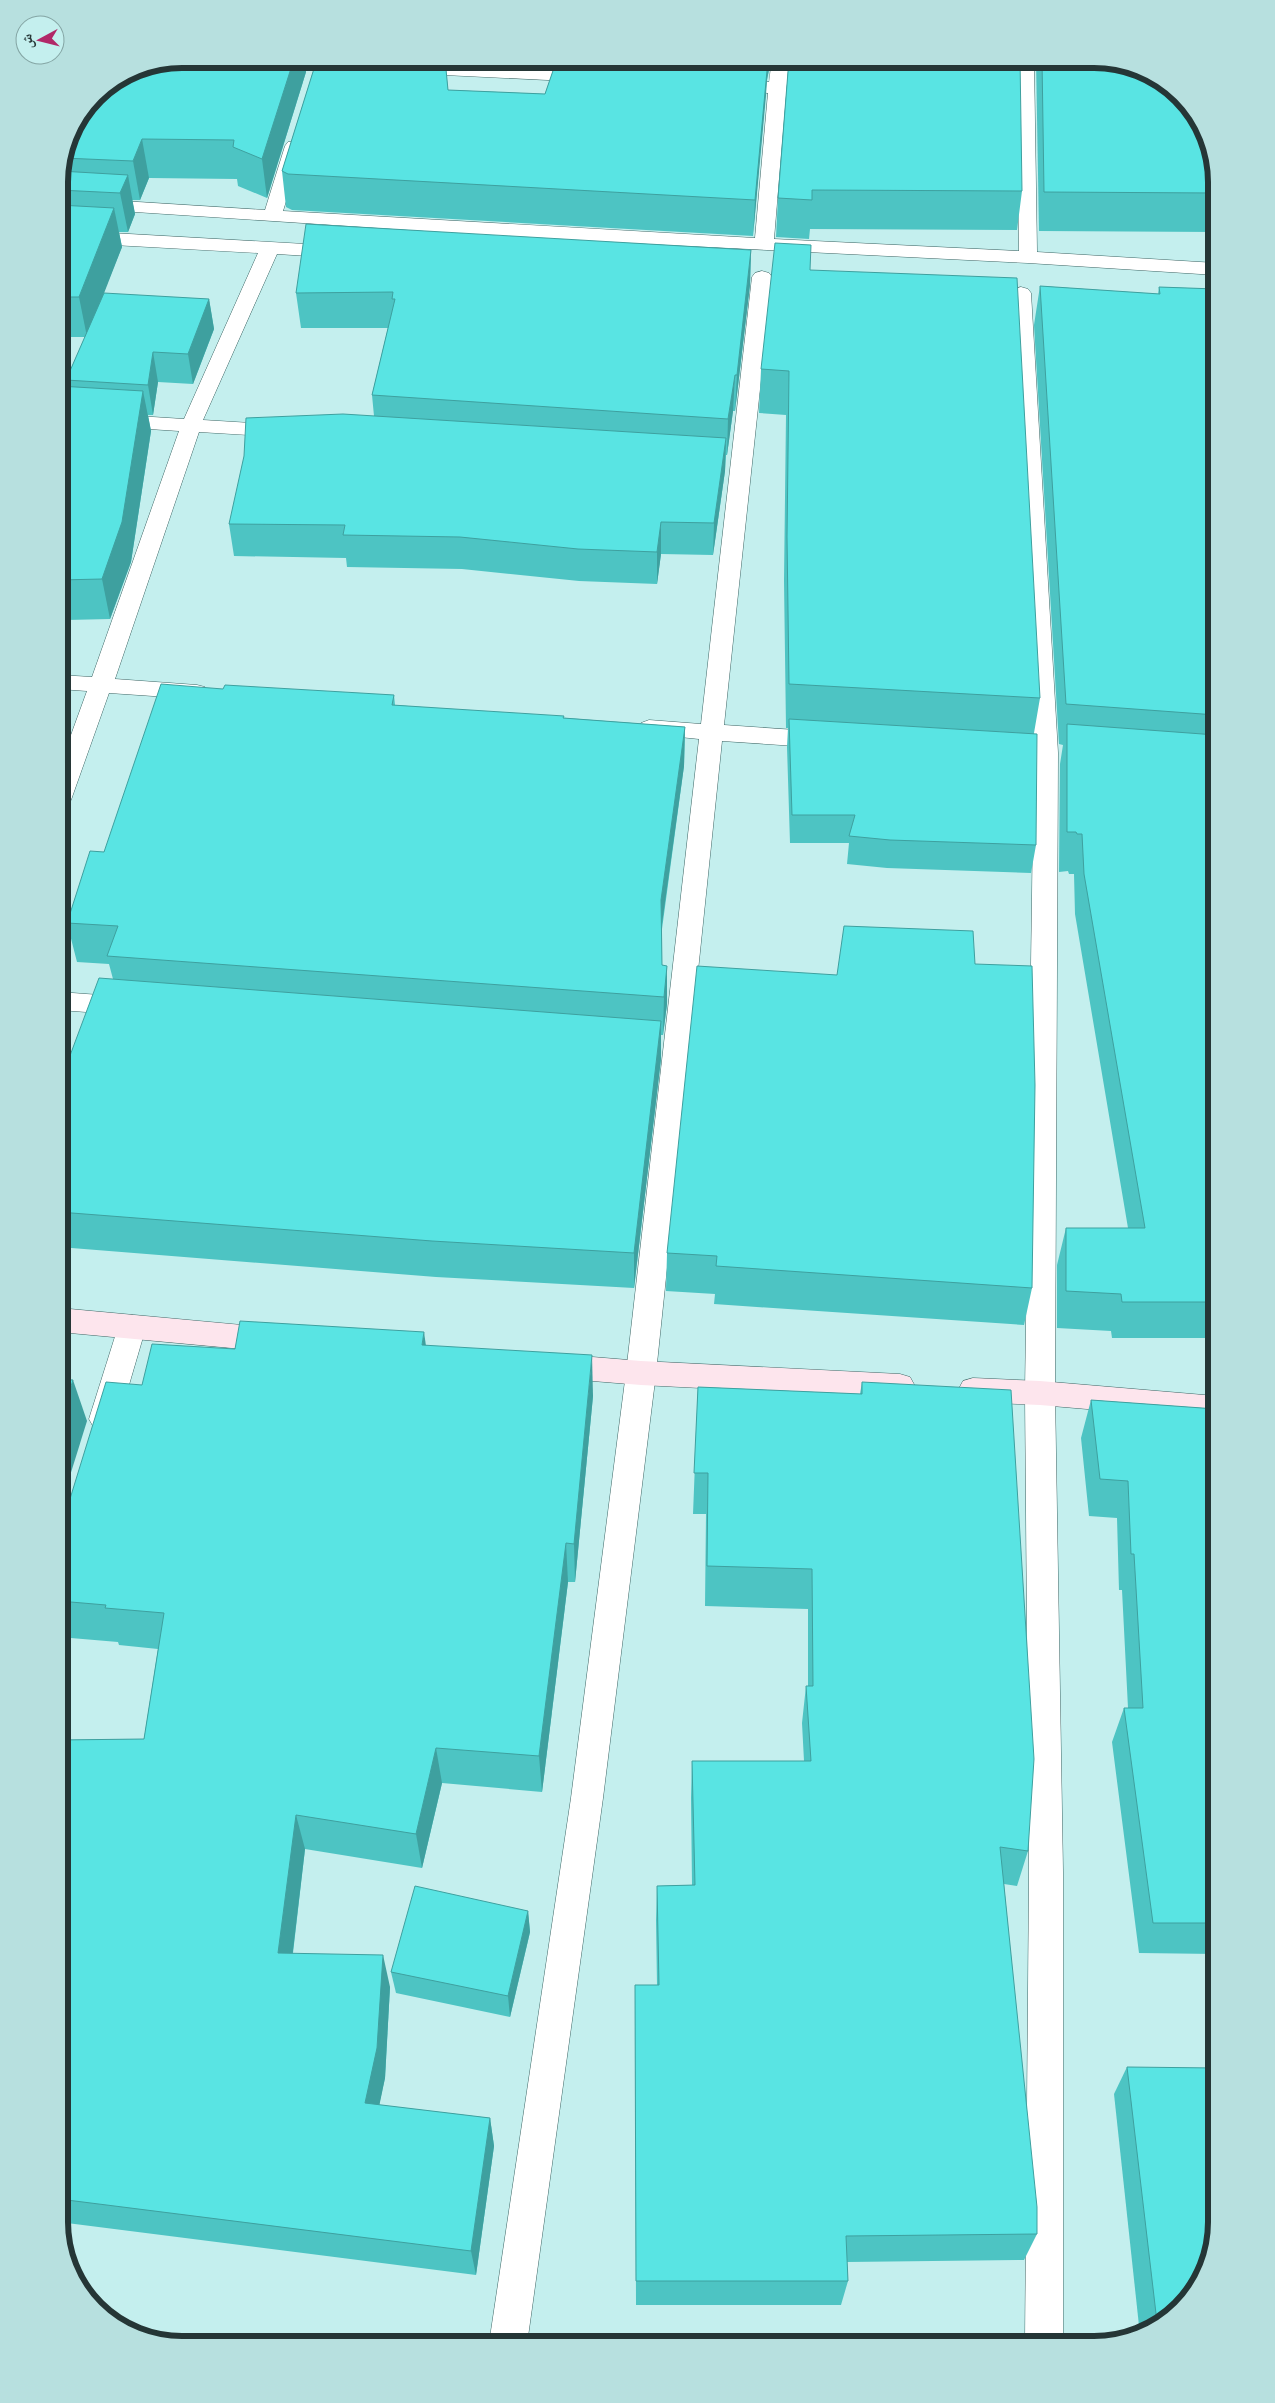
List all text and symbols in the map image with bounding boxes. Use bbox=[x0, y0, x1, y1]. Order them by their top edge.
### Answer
north arrow bbox=[15, 15, 65, 65]
text: ش bbox=[16, 33, 38, 50]

